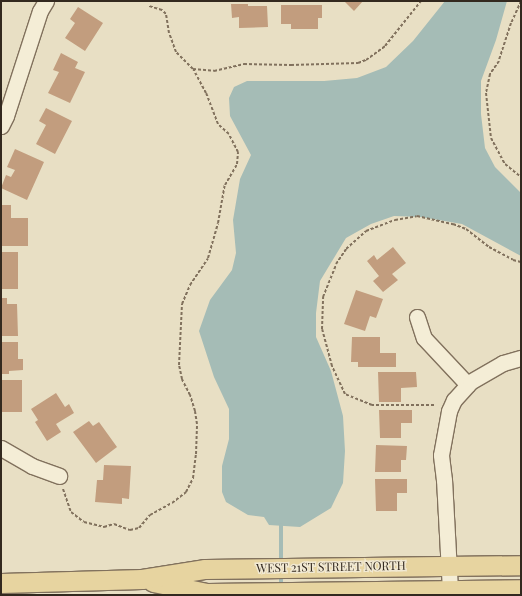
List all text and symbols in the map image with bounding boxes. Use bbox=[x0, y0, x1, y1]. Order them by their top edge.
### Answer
street label: WEST 21ST STREET NORTH bbox=[256, 558, 406, 576]

